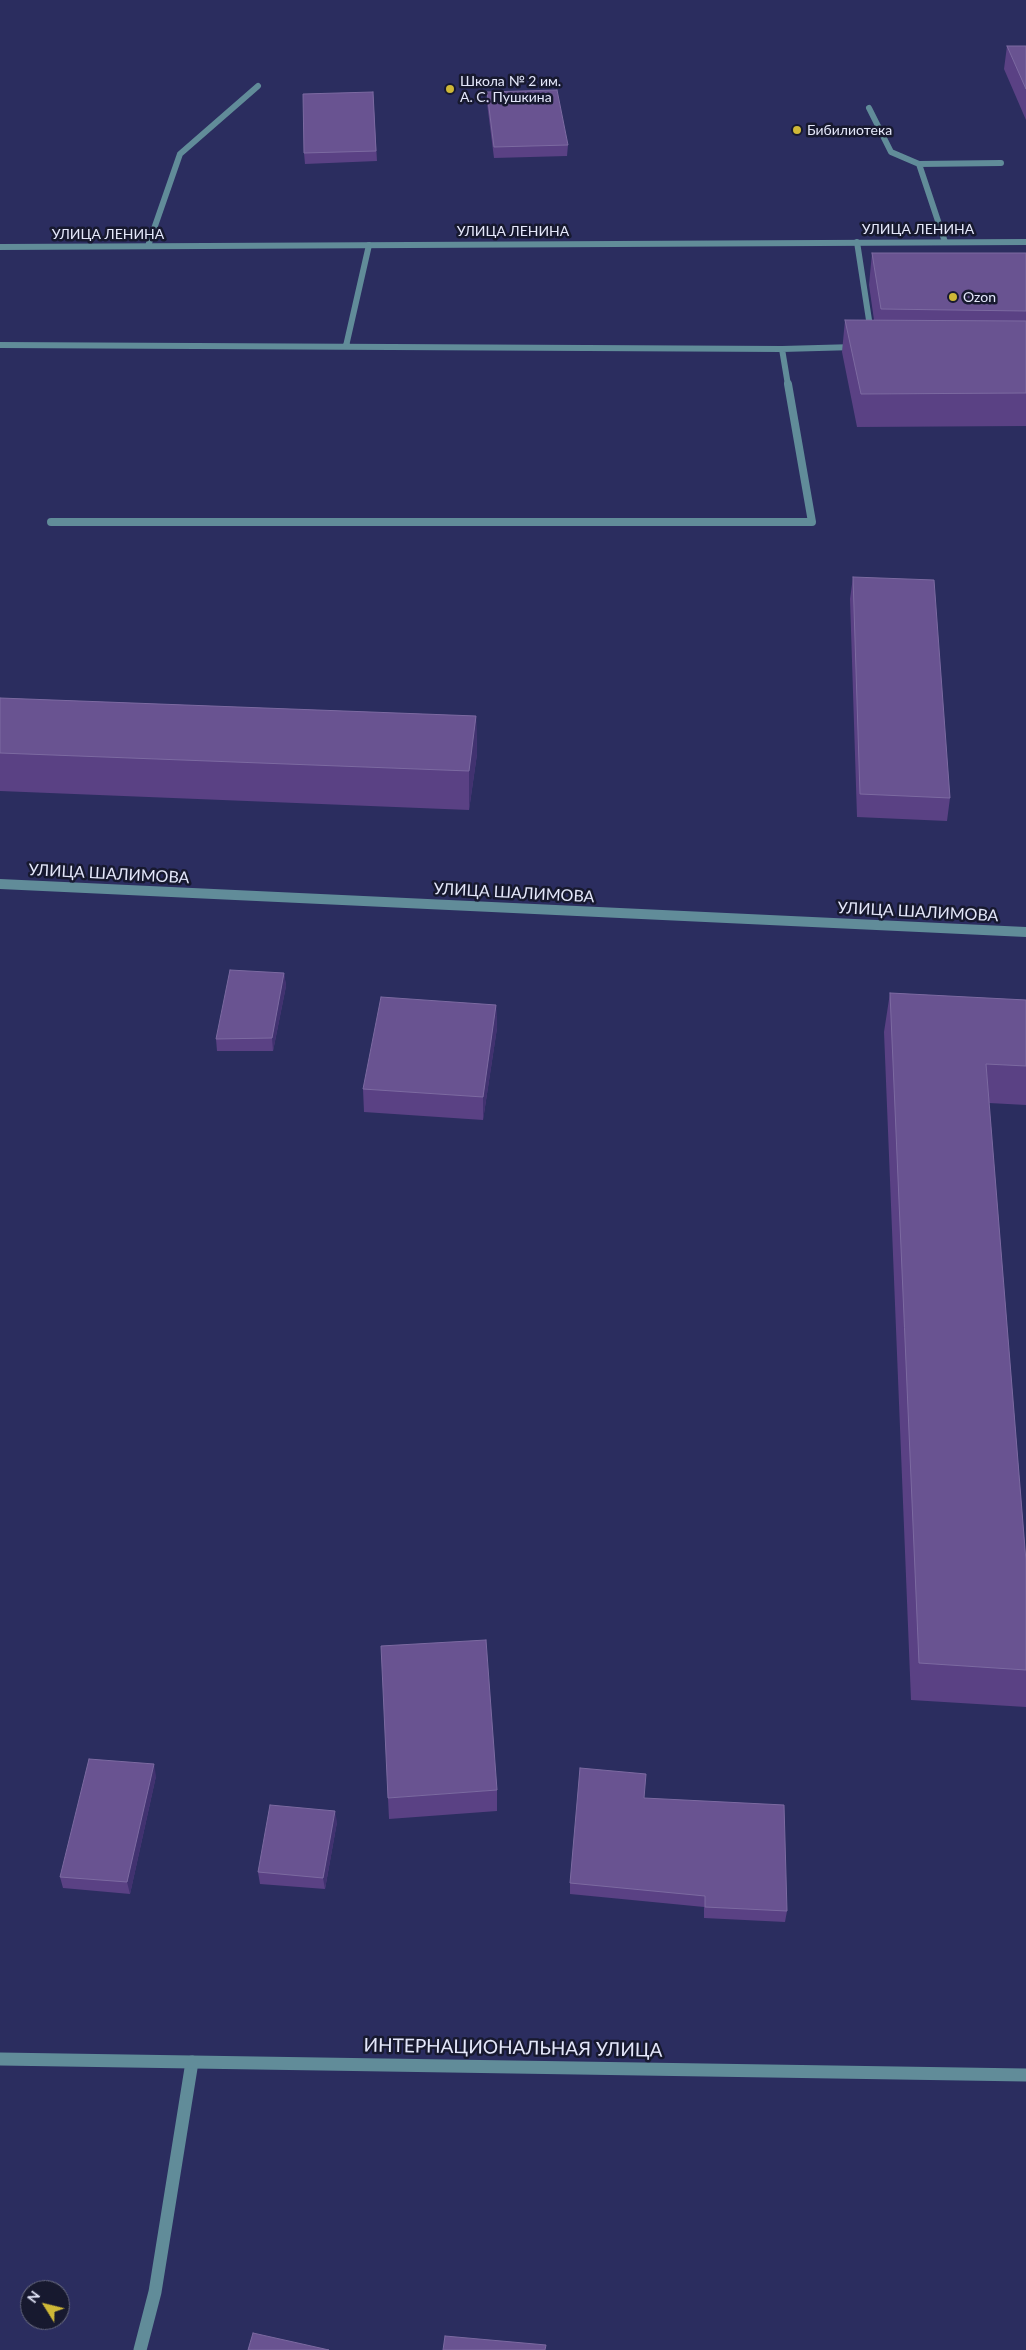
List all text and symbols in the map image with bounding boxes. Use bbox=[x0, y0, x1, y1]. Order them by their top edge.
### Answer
place label: Школа № 2 им. А. С. Пушкина bbox=[460, 73, 561, 105]
marker: Школа № 2 им. А. С. Пушкина bbox=[444, 83, 456, 95]
place label: Бибилиотека bbox=[807, 122, 892, 138]
marker: Бибилиотека bbox=[791, 124, 803, 136]
street label: УЛИЦА ЛЕНИНА bbox=[862, 221, 974, 237]
street label: УЛИЦА ЛЕНИНА bbox=[457, 223, 569, 239]
street label: УЛИЦА ЛЕНИНА bbox=[52, 226, 164, 242]
place label: Ozon bbox=[963, 289, 996, 305]
marker: Ozon bbox=[947, 291, 959, 303]
street label: УЛИЦА ШАЛИМОВА bbox=[28, 860, 190, 888]
street label: УЛИЦА ШАЛИМОВА bbox=[433, 879, 595, 907]
street label: УЛИЦА ШАЛИМОВА bbox=[837, 898, 999, 926]
street label: ИНТЕРНАЦИОНАЛЬНАЯ УЛИЦА bbox=[363, 2034, 663, 2062]
north arrow bbox=[20, 2280, 70, 2330]
text: N bbox=[23, 2287, 43, 2306]

